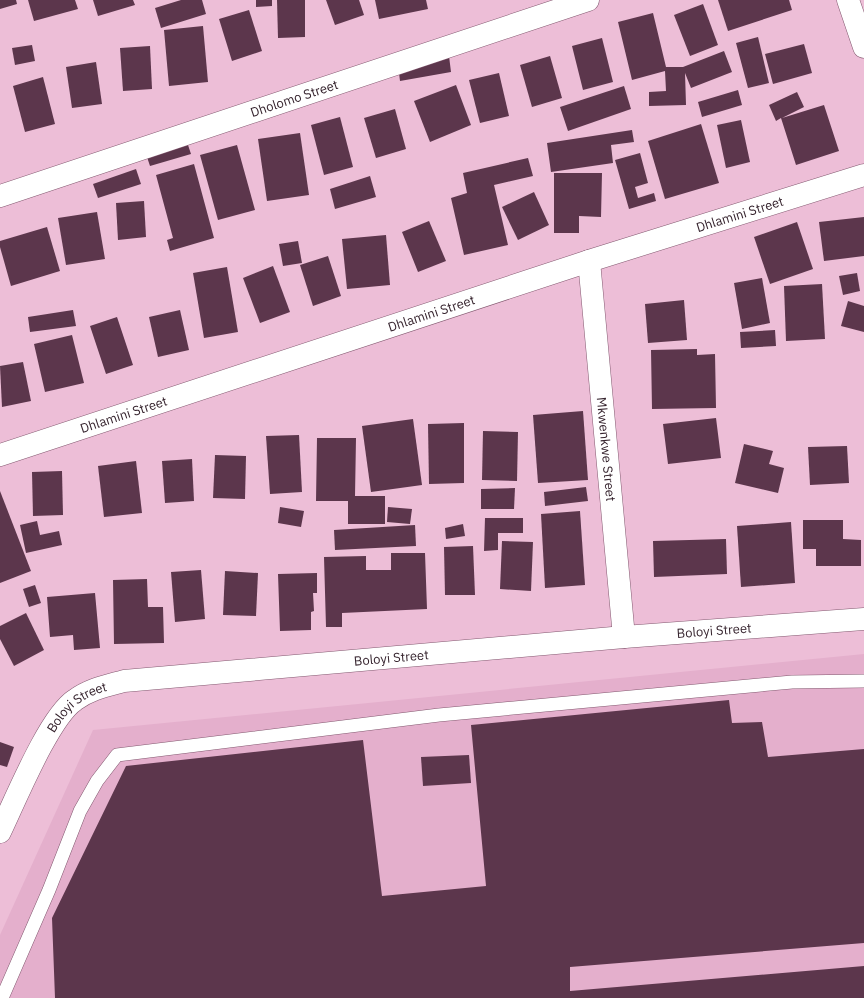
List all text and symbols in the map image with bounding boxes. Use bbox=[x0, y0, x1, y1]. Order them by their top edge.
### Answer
street label: Dholomo Street bbox=[248, 76, 340, 121]
street label: Dhlamini Street bbox=[694, 193, 786, 236]
street label: Dhlamini Street bbox=[386, 291, 477, 336]
street label: Dhlamini Street bbox=[78, 393, 169, 437]
street label: Mkwenkwe Street bbox=[593, 396, 619, 502]
street label: Boloyi Street bbox=[676, 619, 752, 642]
street label: Boloyi Street bbox=[353, 646, 429, 670]
street label: Boloyi Street bbox=[43, 678, 109, 736]

